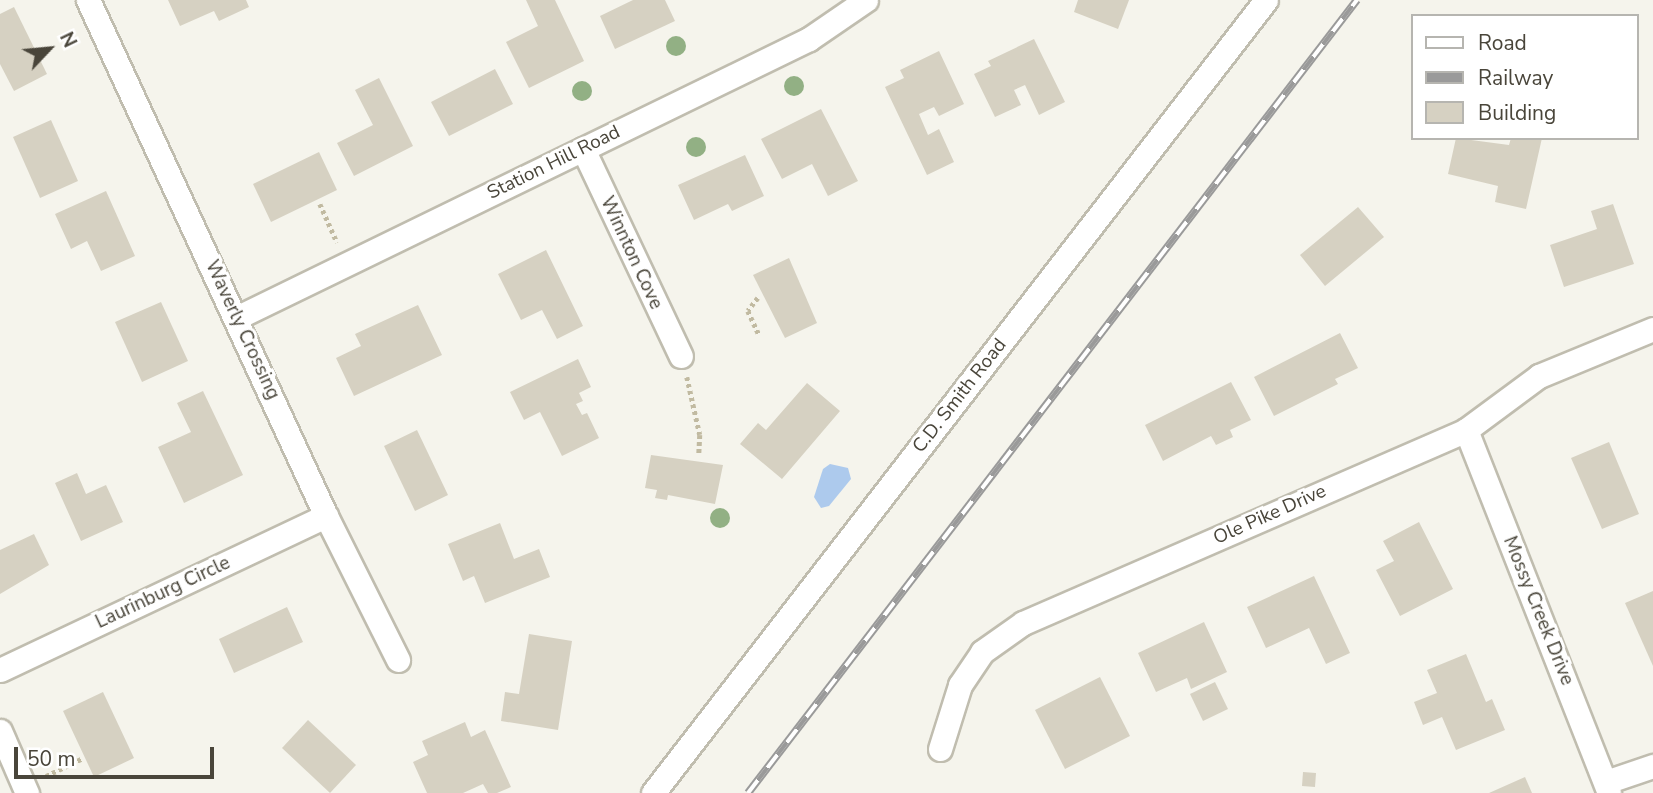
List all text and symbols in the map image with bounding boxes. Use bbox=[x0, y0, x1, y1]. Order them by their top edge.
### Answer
north arrow bbox=[14, 14, 84, 84]
legend bbox=[1412, 14, 1639, 140]
text: N bbox=[53, 28, 83, 52]
text: Road bbox=[1478, 29, 1527, 57]
text: Railway bbox=[1478, 64, 1553, 92]
text: Building bbox=[1478, 99, 1556, 127]
street label: Station Hill Road bbox=[484, 121, 624, 205]
street label: Winnton Cove bbox=[595, 193, 667, 313]
street label: Waverly Crossing bbox=[200, 257, 284, 403]
street label: C.D. Smith Road bbox=[908, 334, 1012, 458]
street label: Ole Pike Drive bbox=[1210, 480, 1330, 550]
street label: Mossy Creek Drive bbox=[1498, 533, 1578, 689]
street label: Laurinburg Circle bbox=[92, 552, 234, 634]
scale bar bbox=[18, 734, 217, 778]
text: 50 m bbox=[27, 745, 76, 773]

